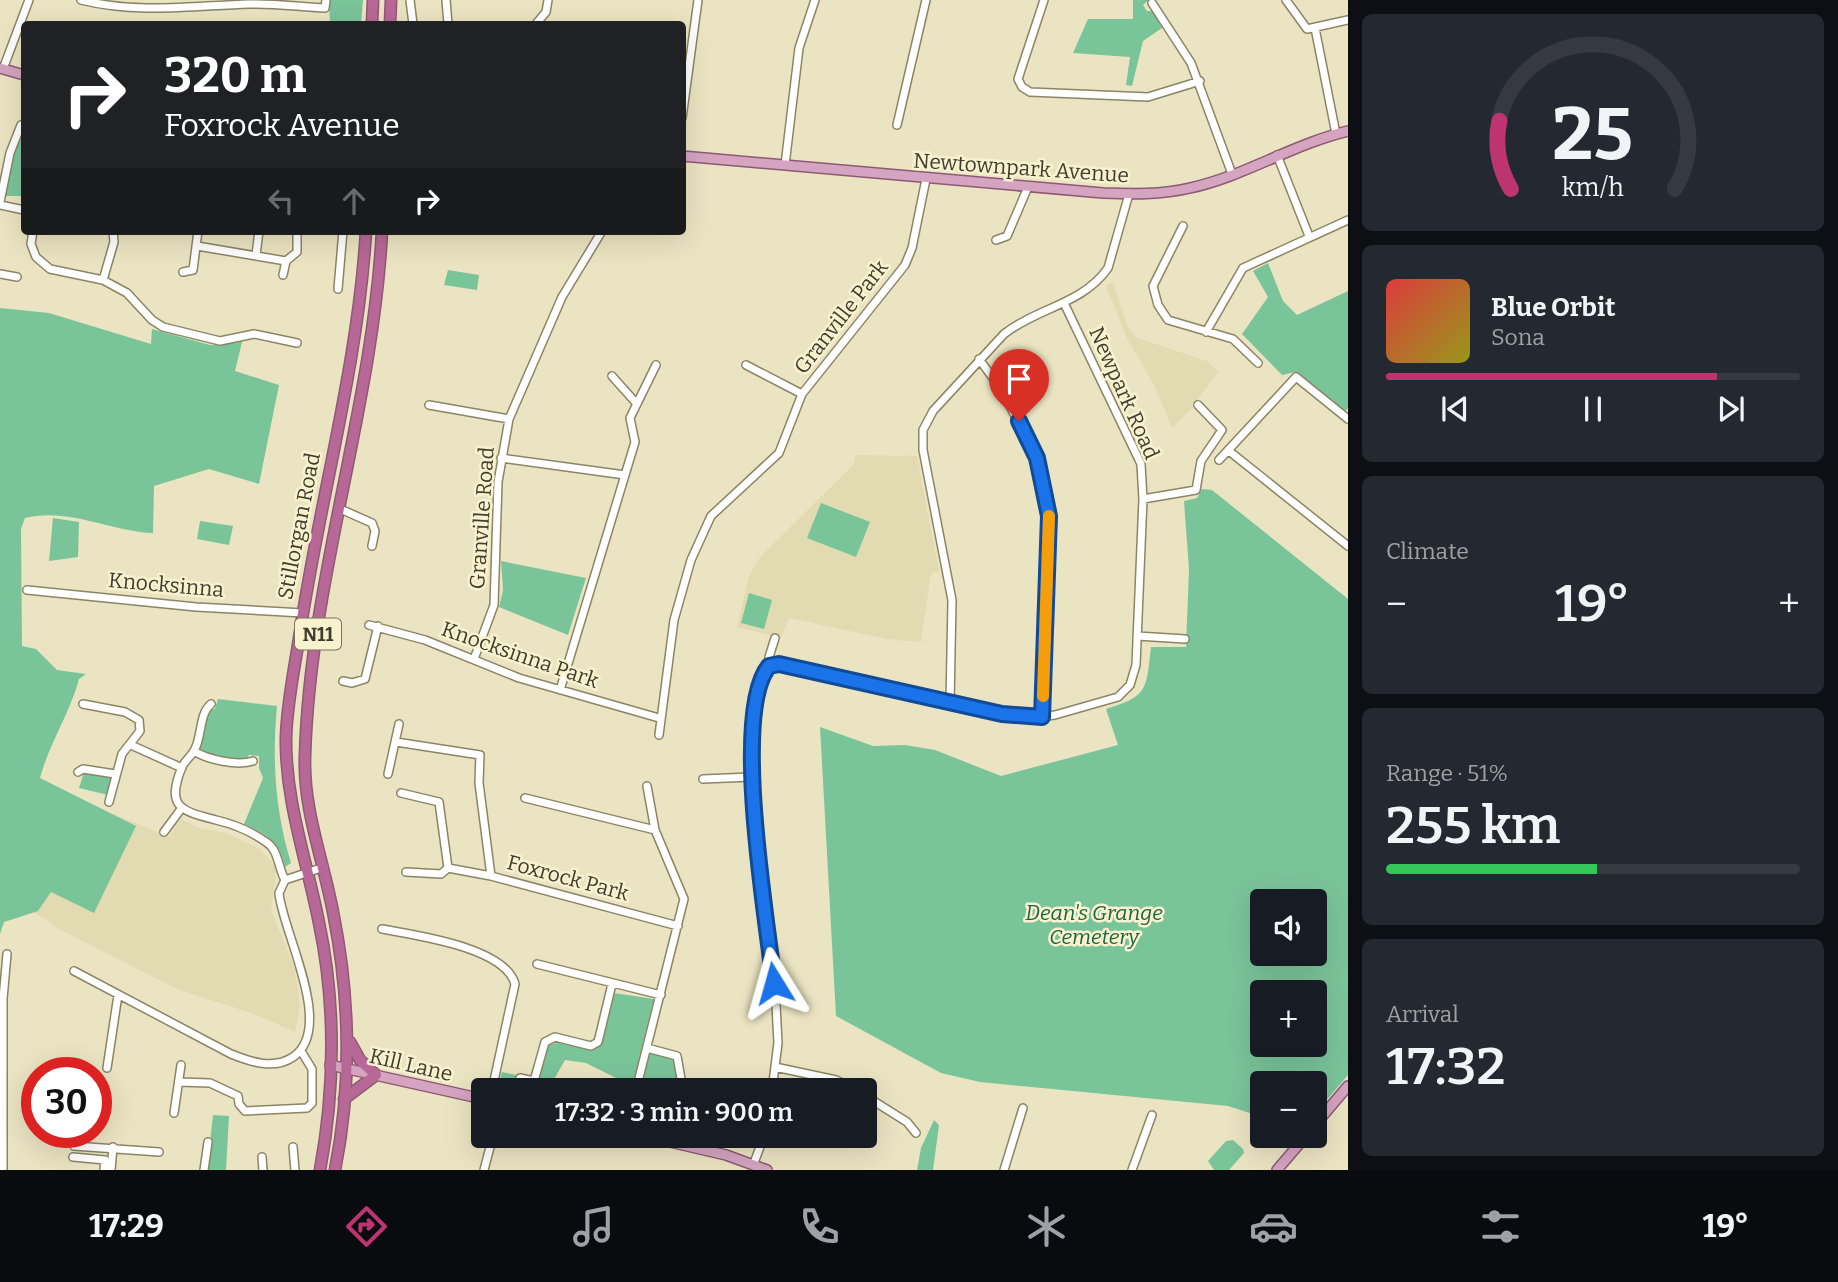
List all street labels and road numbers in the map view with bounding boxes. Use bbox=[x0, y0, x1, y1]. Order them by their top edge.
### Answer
street label: Newtownpark Avenue bbox=[912, 147, 1130, 189]
street label: Granville Park bbox=[788, 255, 894, 379]
street label: Newpark Road bbox=[1083, 323, 1165, 463]
street label: Granville Road bbox=[464, 446, 500, 590]
street label: Stillorgan Road bbox=[272, 450, 326, 602]
street label: Knocksinna bbox=[107, 567, 225, 603]
street label: Knocksinna Park bbox=[438, 616, 602, 694]
road number: N11 bbox=[295, 618, 341, 650]
street label: Foxrock Park bbox=[504, 849, 632, 907]
street label: Kill Lane bbox=[367, 1043, 455, 1087]

